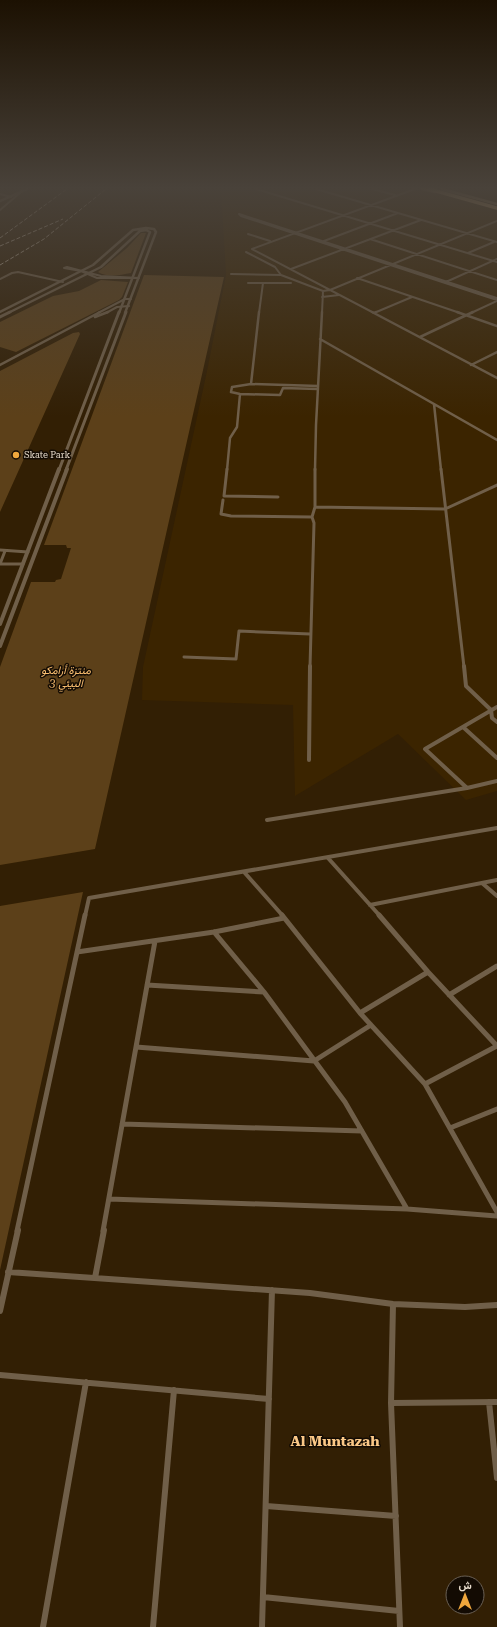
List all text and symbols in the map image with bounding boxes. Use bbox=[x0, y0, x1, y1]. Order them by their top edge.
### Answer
marker: Skate Park bbox=[11, 450, 21, 460]
place label: Skate Park bbox=[24, 450, 70, 460]
park label: منتزة أرامكو البيئي 3 bbox=[41, 664, 91, 692]
district label: Al Muntazah bbox=[290, 1433, 380, 1449]
north arrow bbox=[445, 1575, 485, 1615]
text: ش bbox=[458, 1579, 472, 1592]

